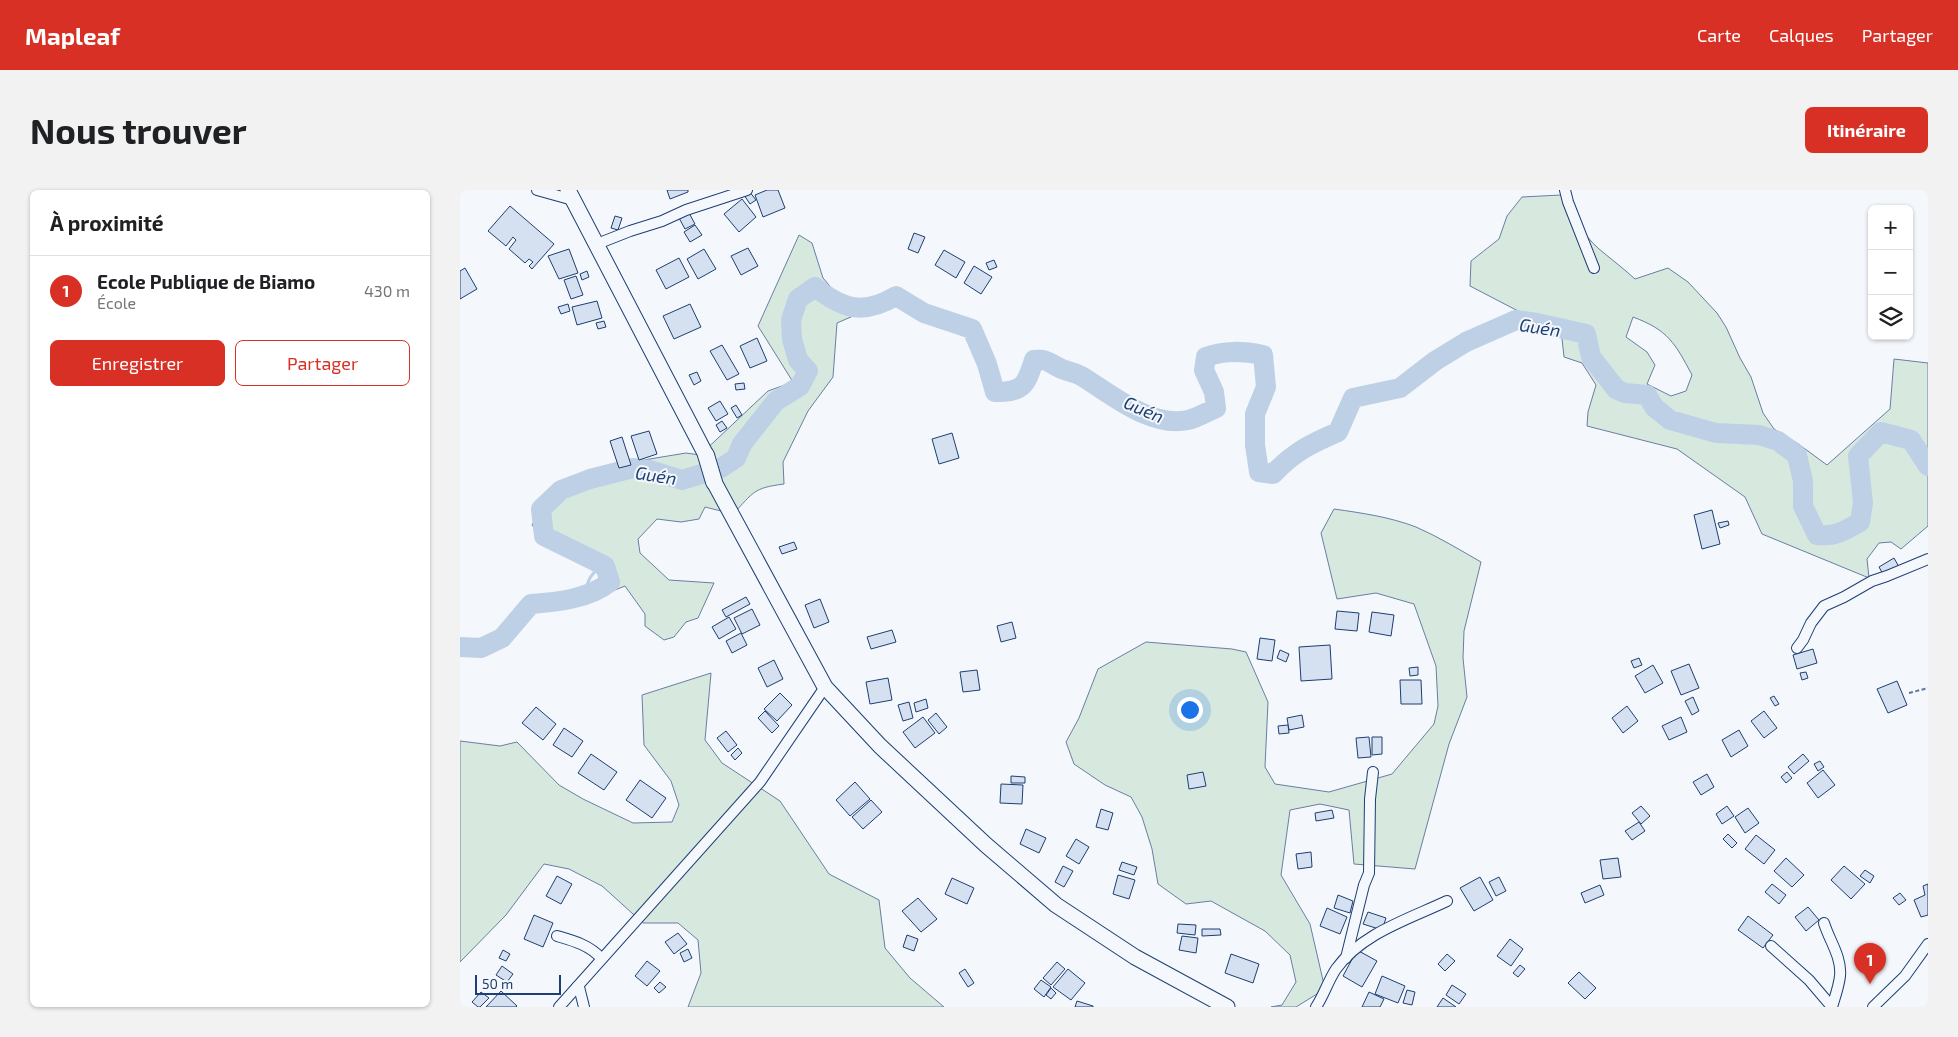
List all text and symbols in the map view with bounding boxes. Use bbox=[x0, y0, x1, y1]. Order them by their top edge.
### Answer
text: Mapleaf bbox=[25, 21, 120, 50]
text: Carte bbox=[1697, 24, 1741, 46]
text: Calques bbox=[1769, 24, 1834, 46]
text: Partager bbox=[1862, 24, 1933, 46]
button: Itinéraire bbox=[1805, 107, 1928, 153]
text: Nous trouver bbox=[30, 109, 247, 151]
map controls bbox=[1868, 205, 1913, 340]
button: + bbox=[1868, 205, 1913, 250]
text: À proximité bbox=[50, 210, 164, 235]
button: − bbox=[1868, 250, 1913, 295]
text: Ecole Publique de Biamo bbox=[97, 270, 315, 293]
text: 1 bbox=[63, 281, 69, 300]
text: 430 m bbox=[364, 281, 410, 300]
text: École bbox=[97, 293, 136, 312]
button: layers bbox=[1868, 295, 1913, 340]
water label: Guén bbox=[1518, 313, 1562, 341]
button: Enregistrer bbox=[50, 340, 225, 386]
button: Partager bbox=[235, 340, 410, 386]
water label: Guén bbox=[1121, 391, 1167, 427]
water label: Guén bbox=[634, 461, 678, 489]
your location bbox=[1177, 697, 1203, 723]
pin: 1 bbox=[1854, 943, 1886, 984]
scale bar bbox=[475, 972, 561, 995]
text: 50 m bbox=[482, 975, 513, 992]

